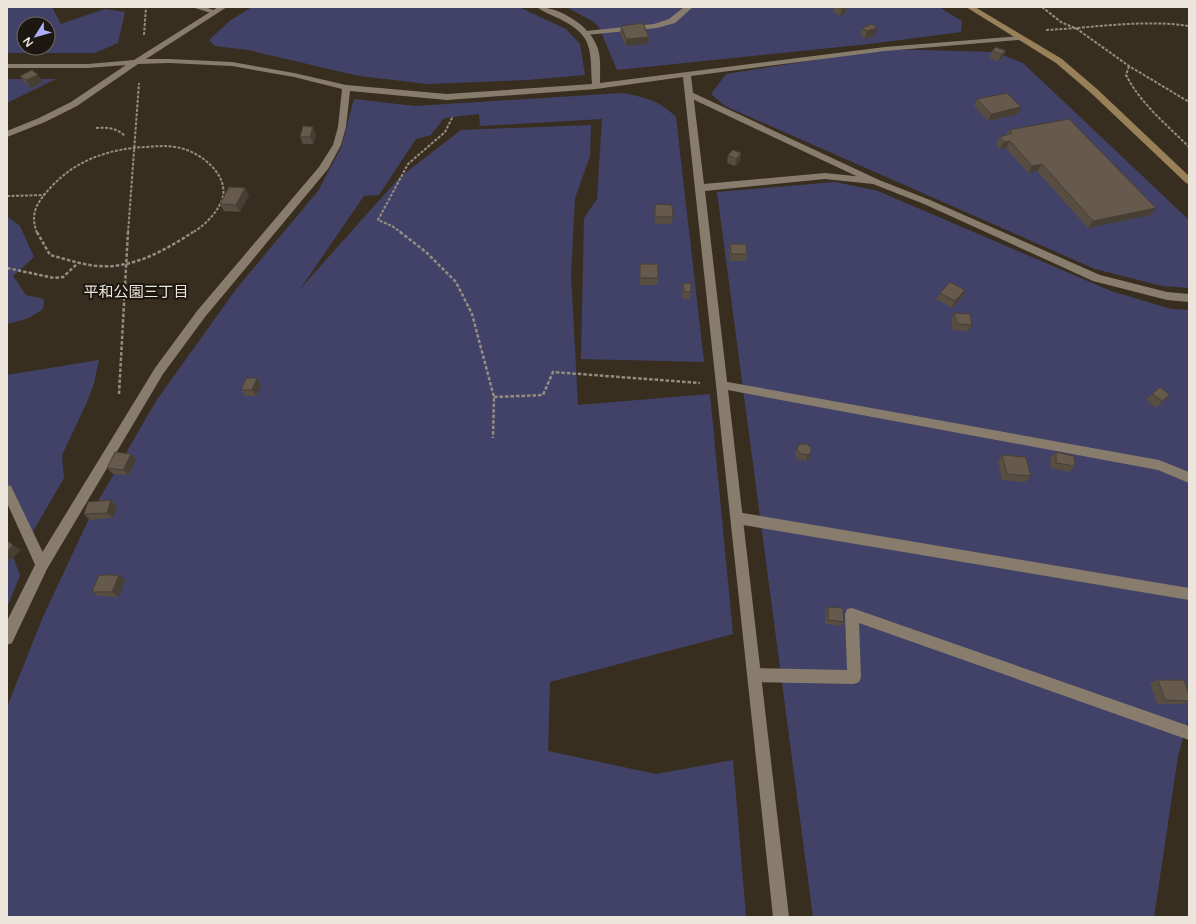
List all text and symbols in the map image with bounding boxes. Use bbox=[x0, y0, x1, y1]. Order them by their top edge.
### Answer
north arrow bbox=[16, 16, 56, 56]
text: N bbox=[21, 34, 36, 49]
district label: 平和公園三丁目 bbox=[83, 283, 189, 301]

